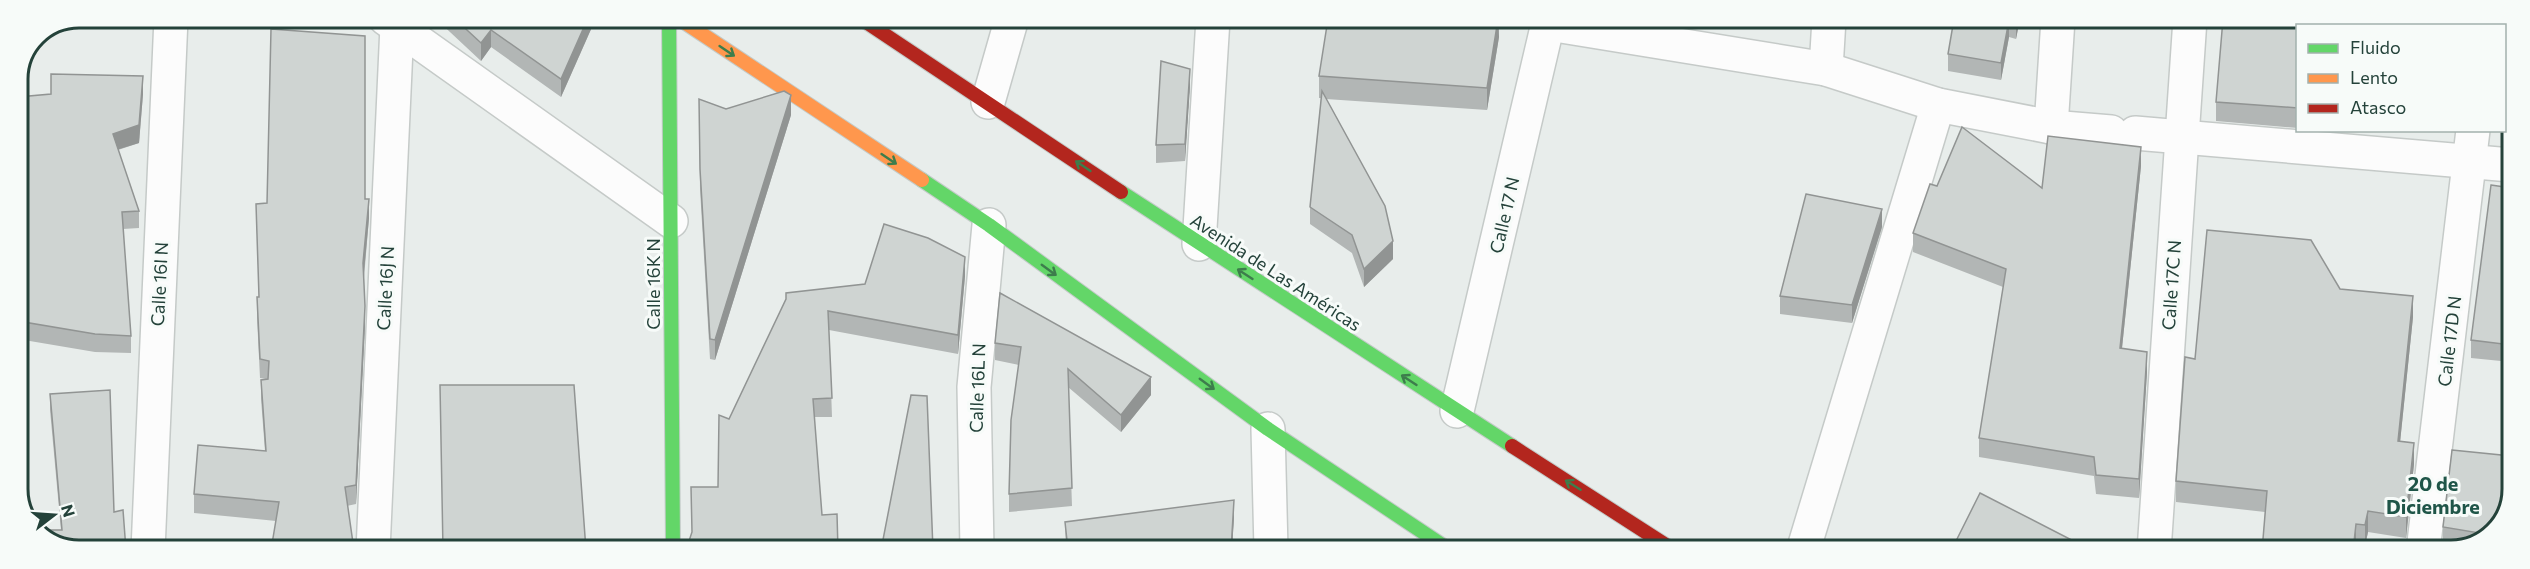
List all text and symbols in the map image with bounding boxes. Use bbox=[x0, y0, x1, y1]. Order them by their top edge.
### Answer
legend bbox=[2296, 24, 2506, 132]
text: Fluido bbox=[2350, 36, 2401, 58]
one-way arrow bbox=[718, 45, 735, 57]
text: Lento bbox=[2350, 66, 2398, 88]
text: Atasco bbox=[2350, 96, 2406, 118]
one-way arrow bbox=[880, 153, 897, 165]
one-way arrow bbox=[1075, 160, 1091, 172]
street label: Calle 17 N bbox=[1485, 174, 1523, 256]
street label: Avenida de Las Américas bbox=[1187, 209, 1365, 335]
street label: Calle 16K N bbox=[642, 238, 664, 330]
street label: Calle 17C N bbox=[2157, 239, 2185, 331]
street label: Calle 16I N bbox=[146, 241, 172, 327]
street label: Calle 16J N bbox=[372, 245, 398, 331]
one-way arrow bbox=[1041, 263, 1057, 276]
one-way arrow bbox=[1237, 268, 1254, 280]
street label: Calle 17D N bbox=[2433, 294, 2465, 388]
street label: Calle 16L N bbox=[964, 343, 990, 433]
one-way arrow bbox=[1401, 374, 1418, 386]
one-way arrow bbox=[1199, 378, 1215, 391]
district label: 20 de Diciembre bbox=[2386, 471, 2480, 518]
one-way arrow bbox=[1565, 478, 1582, 490]
north arrow bbox=[24, 485, 84, 545]
text: N bbox=[58, 502, 80, 519]

